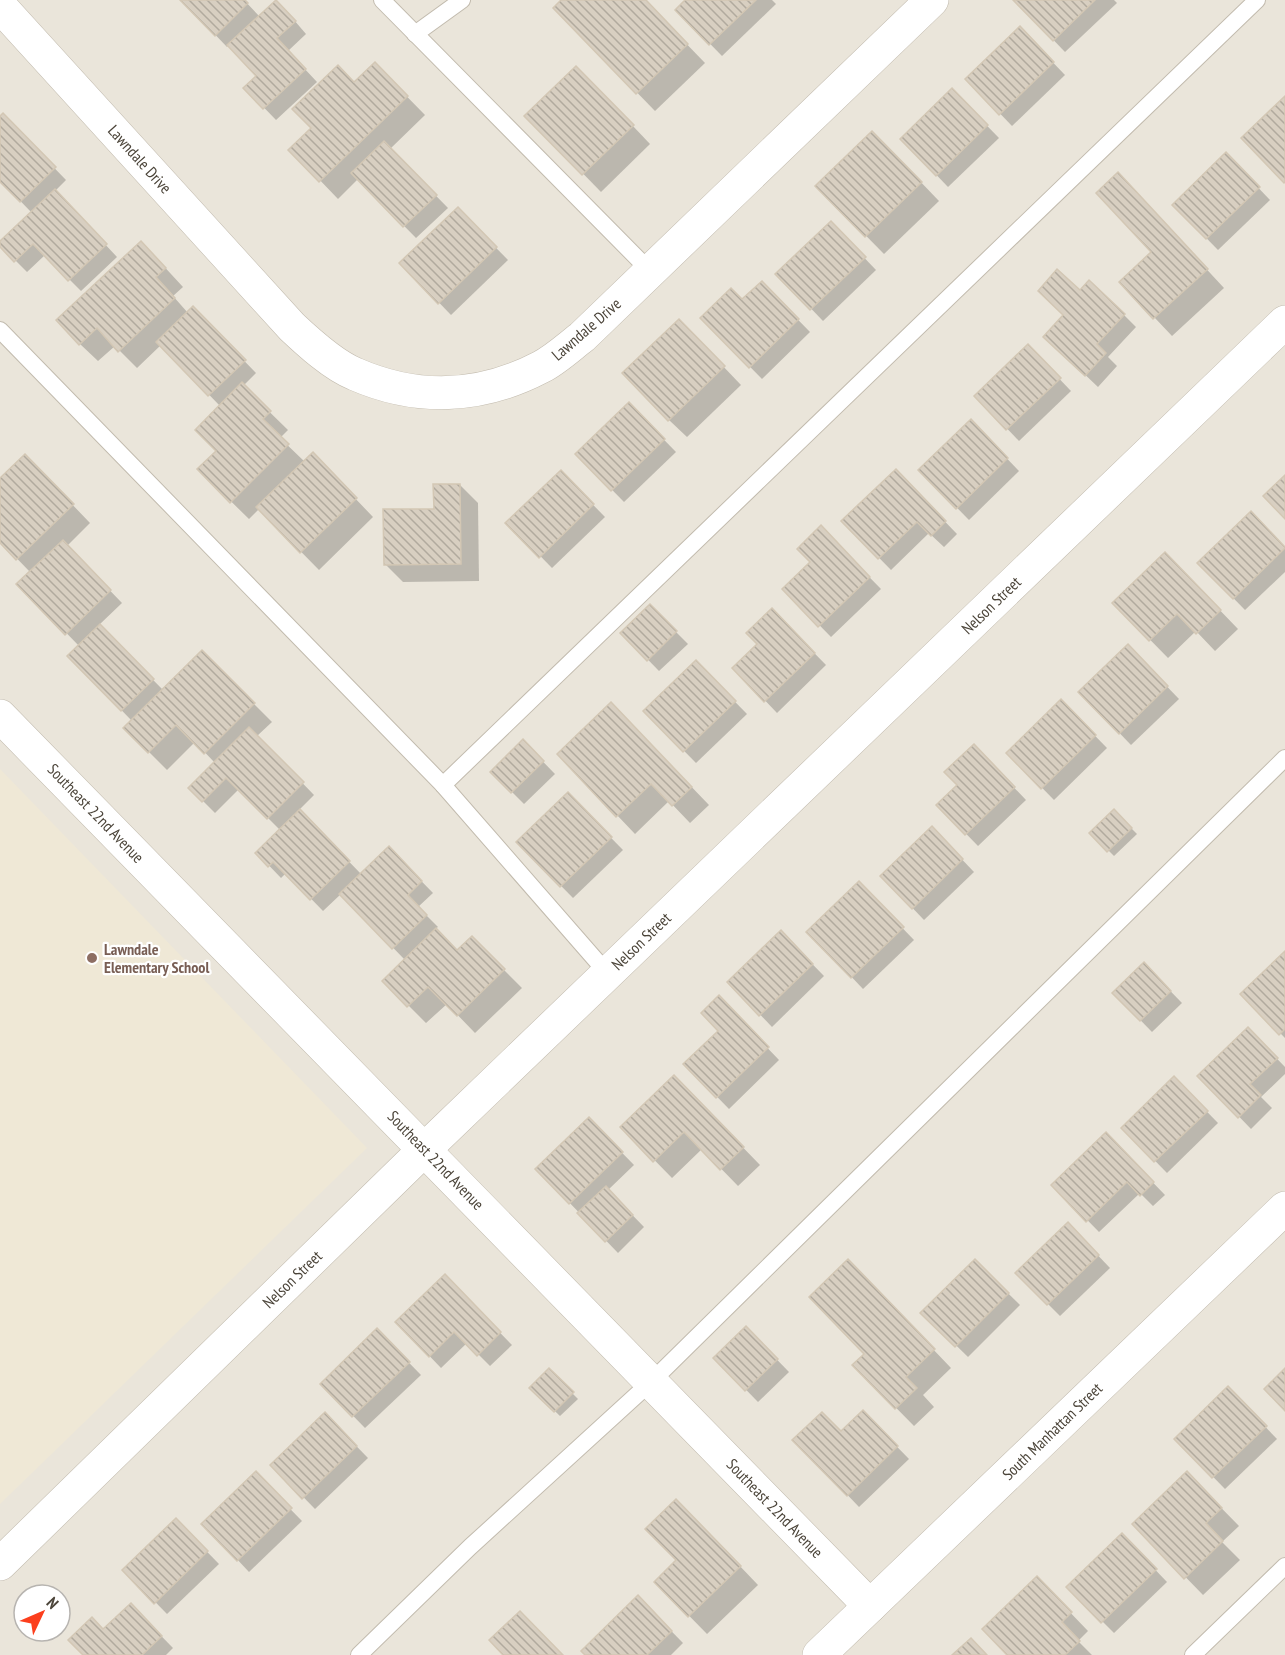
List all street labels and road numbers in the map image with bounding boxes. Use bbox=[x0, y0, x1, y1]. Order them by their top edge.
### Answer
street label: Lawndale Drive bbox=[104, 121, 176, 197]
street label: Lawndale Drive bbox=[547, 293, 625, 365]
street label: Nelson Street bbox=[957, 571, 1025, 638]
street label: Southeast 22nd Avenue bbox=[44, 759, 148, 867]
street label: Nelson Street bbox=[607, 907, 675, 974]
street label: Southeast 22nd Avenue bbox=[384, 1106, 488, 1214]
street label: Nelson Street bbox=[258, 1245, 326, 1312]
street label: South Manhattan Street bbox=[998, 1378, 1107, 1484]
street label: Southeast 22nd Avenue bbox=[723, 1454, 827, 1562]

